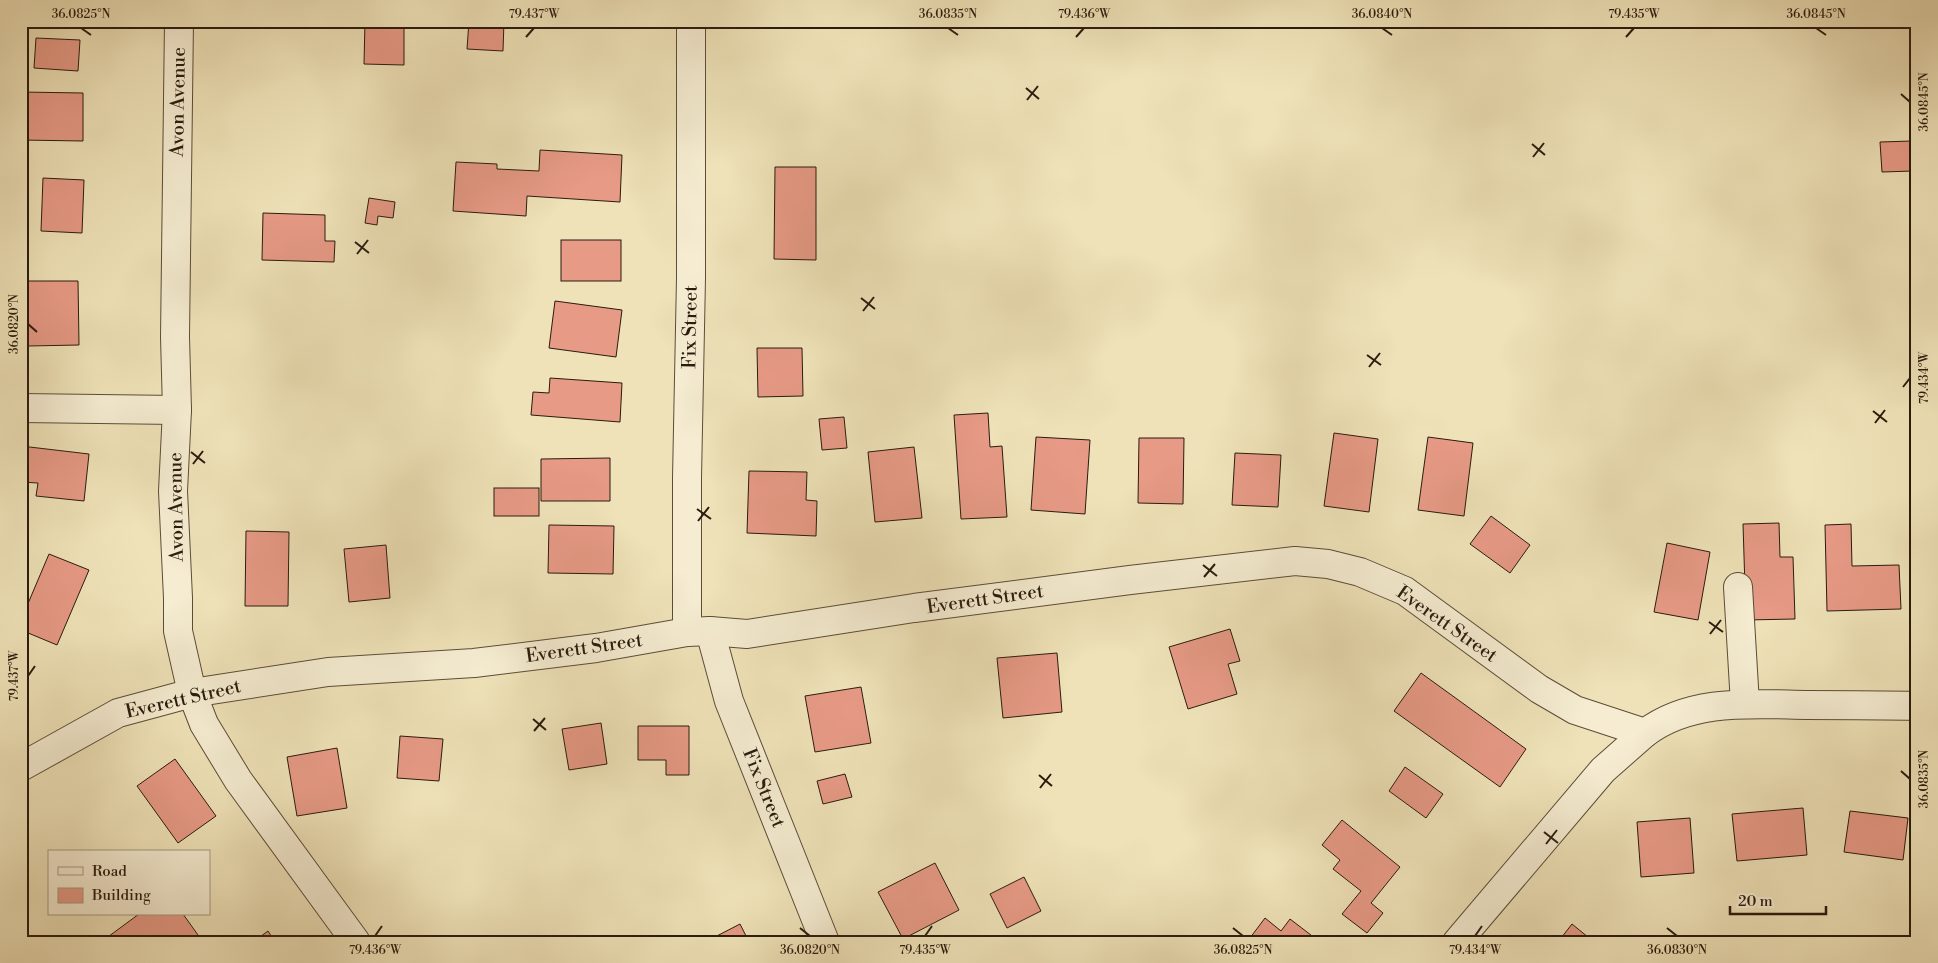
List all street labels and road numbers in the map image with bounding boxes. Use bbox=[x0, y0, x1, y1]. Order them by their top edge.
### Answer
street label: Avon Avenue bbox=[165, 47, 191, 158]
street label: Fix Street bbox=[677, 285, 703, 369]
street label: Avon Avenue bbox=[163, 452, 189, 563]
street label: Everett Street bbox=[925, 579, 1045, 619]
street label: Everett Street bbox=[1392, 580, 1502, 668]
street label: Everett Street bbox=[524, 628, 644, 668]
street label: Everett Street bbox=[123, 674, 243, 724]
street label: Fix Street bbox=[737, 745, 791, 832]

